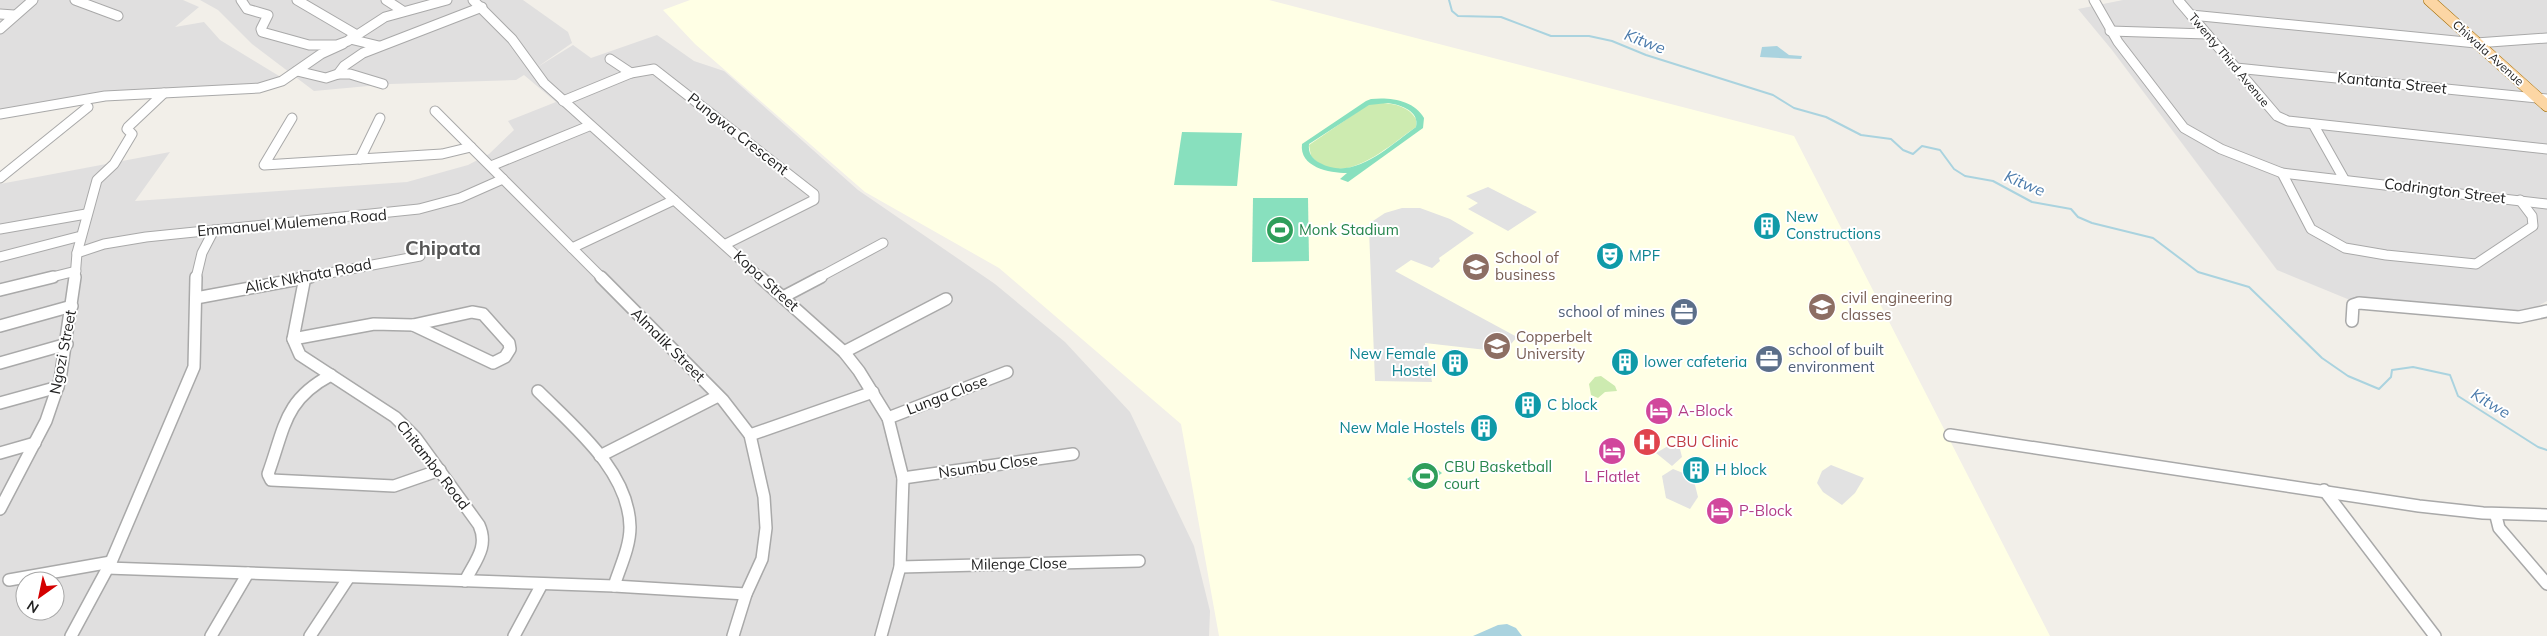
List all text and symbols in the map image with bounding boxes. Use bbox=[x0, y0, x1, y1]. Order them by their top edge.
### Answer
street label: Twenty Third Avenue bbox=[2186, 10, 2273, 110]
street label: Chiwala Avenue bbox=[2450, 17, 2527, 89]
water label: Kitwe bbox=[1622, 24, 1669, 58]
street label: Kantanta Street bbox=[2336, 67, 2448, 98]
street label: Pungwa Crescent bbox=[684, 88, 792, 179]
water label: Kitwe bbox=[2002, 166, 2049, 201]
street label: Codrington Street bbox=[2383, 174, 2507, 207]
street label: Emmanuel Mulemena Road bbox=[196, 205, 388, 240]
place label: New Constructions bbox=[1786, 207, 1881, 243]
building icon: New Constructions bbox=[1752, 211, 1782, 241]
sports icon: Monk Stadium bbox=[1265, 215, 1295, 245]
place label: Monk Stadium bbox=[1299, 220, 1399, 239]
district label: Chipata bbox=[405, 235, 481, 260]
theatre icon: MPF bbox=[1595, 241, 1625, 271]
street label: Kopa Street bbox=[730, 246, 803, 315]
place label: MPF bbox=[1629, 246, 1660, 265]
place label: School of business bbox=[1495, 248, 1560, 284]
school or university icon: School of business bbox=[1461, 252, 1491, 282]
street label: Alick Nkhata Road bbox=[243, 254, 373, 297]
place label: civil engineering classes bbox=[1841, 288, 1953, 324]
school or university icon: civil engineering classes bbox=[1807, 292, 1837, 322]
office icon: school of mines bbox=[1669, 297, 1699, 327]
place label: school of mines bbox=[1558, 302, 1665, 321]
street label: Almalik Street bbox=[627, 304, 709, 386]
street label: Ngozi Street bbox=[45, 308, 80, 396]
place label: Copperbelt University bbox=[1516, 327, 1592, 363]
school or university icon: Copperbelt University bbox=[1482, 331, 1512, 361]
place label: school of built environment bbox=[1788, 340, 1884, 376]
place label: New Female Hostel bbox=[1350, 344, 1436, 380]
office icon: school of built environment bbox=[1754, 344, 1784, 374]
building icon: lower cafeteria bbox=[1610, 347, 1640, 377]
building icon: New Female Hostel bbox=[1440, 348, 1470, 378]
place label: lower cafeteria bbox=[1644, 352, 1747, 371]
street label: Lunga Close bbox=[904, 370, 990, 419]
water label: Kitwe bbox=[2468, 384, 2514, 423]
building icon: C block bbox=[1513, 390, 1543, 420]
place label: C block bbox=[1547, 395, 1598, 414]
hotel icon: A-Block bbox=[1644, 396, 1674, 426]
place label: A-Block bbox=[1678, 401, 1733, 420]
building icon: New Male Hostels bbox=[1469, 413, 1499, 443]
street label: Chitambo Road bbox=[393, 416, 474, 513]
place label: New Male Hostels bbox=[1340, 418, 1465, 437]
hospital icon: CBU Clinic bbox=[1632, 427, 1662, 457]
place label: CBU Clinic bbox=[1666, 432, 1739, 451]
hotel icon: L Flatlet bbox=[1597, 436, 1627, 466]
street label: Nsumbu Close bbox=[937, 449, 1039, 482]
building icon: H block bbox=[1681, 455, 1711, 485]
place label: CBU Basketball court bbox=[1444, 457, 1552, 493]
place label: H block bbox=[1715, 460, 1767, 479]
sports icon: CBU Basketball court bbox=[1410, 461, 1440, 491]
place label: L Flatlet bbox=[1584, 467, 1640, 486]
hotel icon: P-Block bbox=[1705, 496, 1735, 526]
place label: P-Block bbox=[1739, 501, 1793, 520]
street label: Milenge Close bbox=[971, 553, 1067, 574]
north arrow bbox=[15, 571, 65, 621]
text: N bbox=[24, 596, 42, 617]

